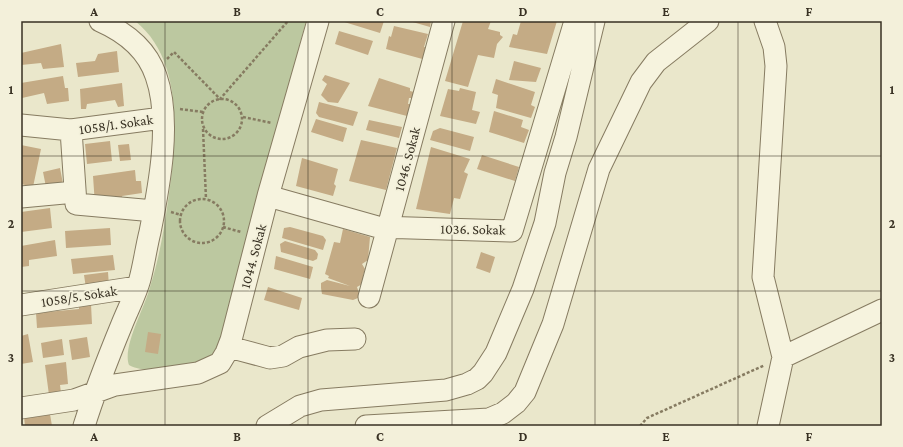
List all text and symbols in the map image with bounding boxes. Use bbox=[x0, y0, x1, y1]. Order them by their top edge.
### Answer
text: A bbox=[89, 4, 98, 19]
text: B bbox=[233, 4, 241, 19]
text: C bbox=[376, 4, 384, 19]
text: D bbox=[519, 4, 528, 19]
text: E bbox=[662, 4, 670, 19]
text: F bbox=[806, 4, 813, 19]
text: 1 bbox=[9, 82, 14, 97]
text: 1 bbox=[890, 82, 895, 97]
street label: 1058/1. Sokak bbox=[78, 111, 154, 137]
street label: 1046. Sokak bbox=[391, 125, 423, 193]
text: 2 bbox=[8, 216, 15, 231]
text: 2 bbox=[889, 216, 896, 231]
street label: 1036. Sokak bbox=[440, 220, 506, 238]
street label: 1044. Sokak bbox=[237, 222, 269, 290]
street label: 1058/5. Sokak bbox=[40, 282, 118, 310]
text: 3 bbox=[8, 350, 14, 365]
text: 3 bbox=[889, 350, 895, 365]
text: A bbox=[89, 429, 98, 444]
text: B bbox=[233, 429, 241, 444]
text: C bbox=[376, 429, 384, 444]
text: D bbox=[519, 429, 528, 444]
text: E bbox=[662, 429, 670, 444]
text: F bbox=[806, 429, 813, 444]

